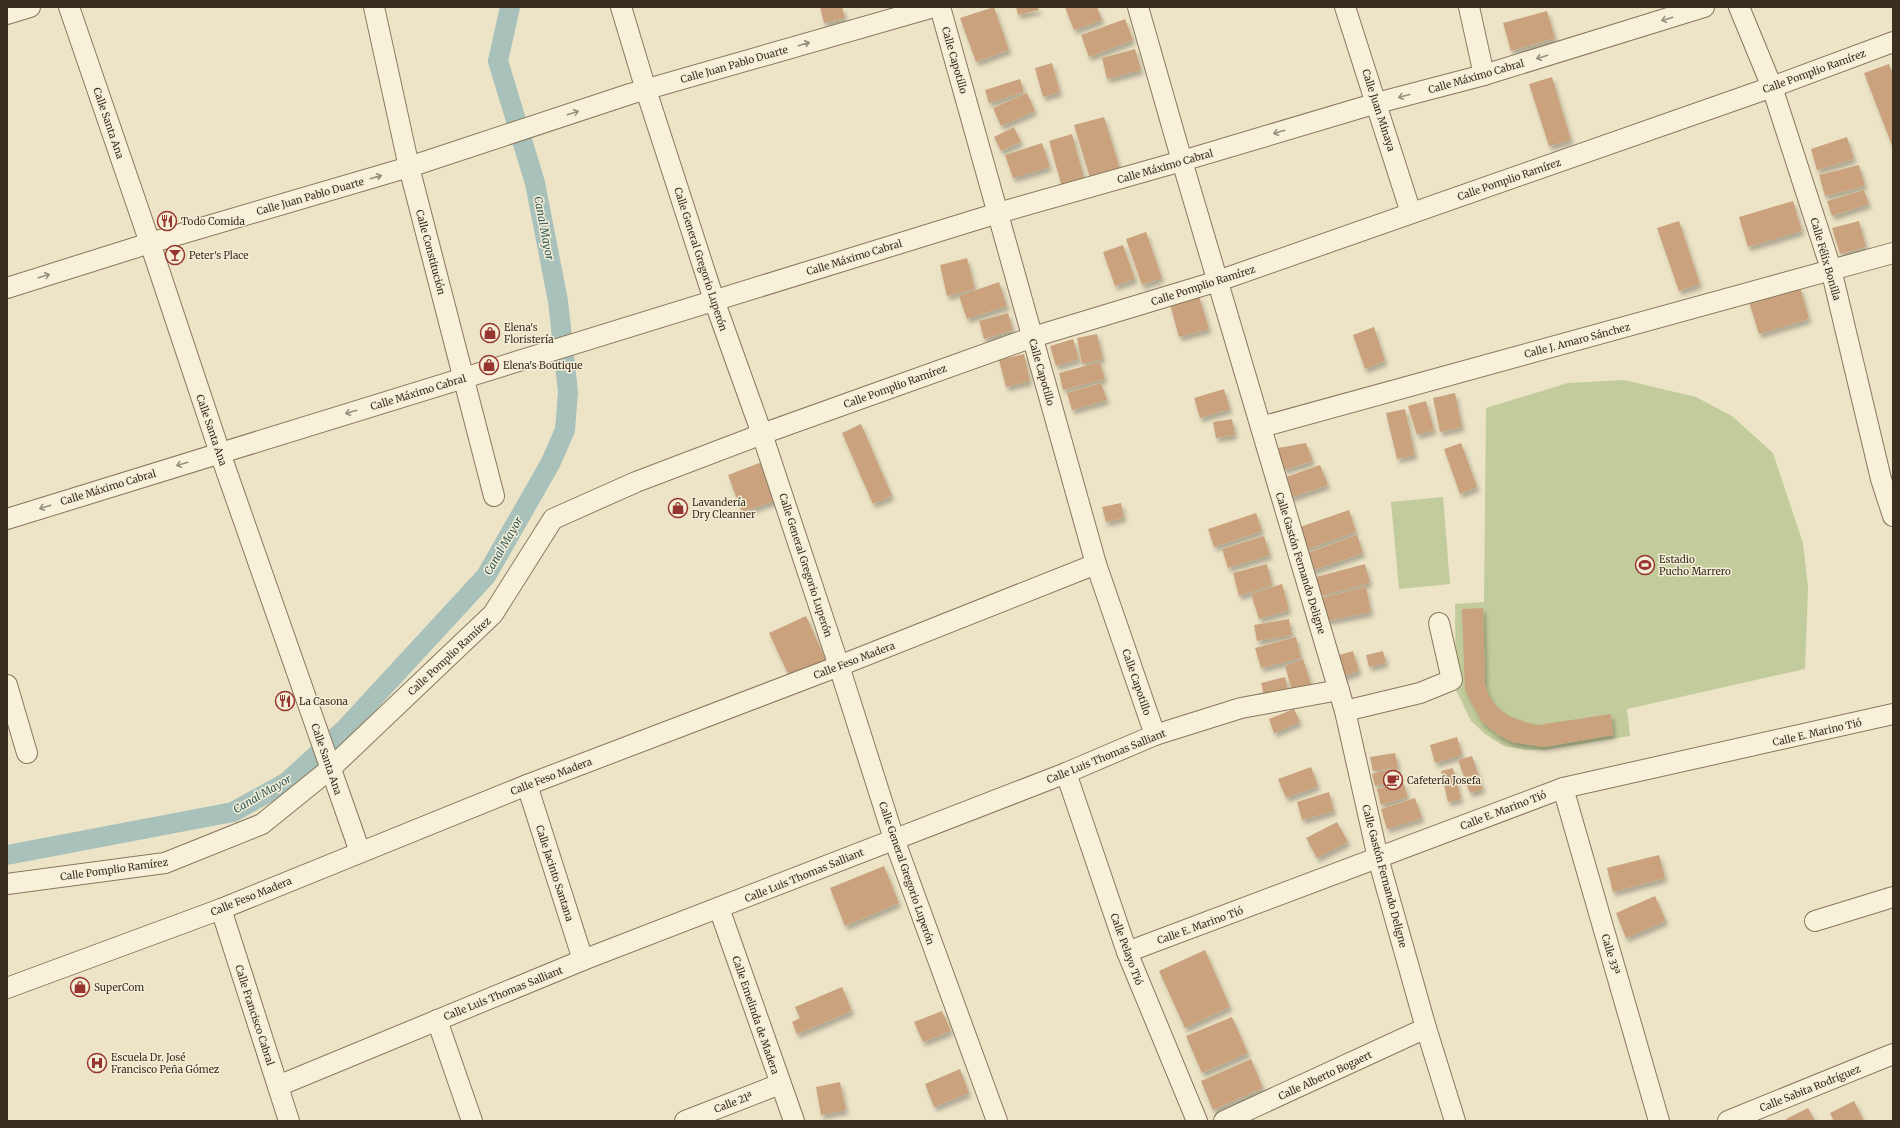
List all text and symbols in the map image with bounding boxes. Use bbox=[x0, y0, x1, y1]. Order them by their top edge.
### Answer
one-way arrow bbox=[1661, 15, 1673, 23]
street label: Calle Capotillo bbox=[939, 25, 970, 95]
one-way arrow bbox=[798, 40, 811, 47]
street label: Calle Juan Pablo Duarte bbox=[679, 43, 789, 86]
street label: Calle Pomplio Ramírez bbox=[1761, 47, 1868, 96]
one-way arrow bbox=[1536, 54, 1549, 61]
street label: Calle Máximo Cabral bbox=[1427, 57, 1526, 96]
street label: Calle Juan Minaya bbox=[1359, 67, 1398, 154]
street label: Calle Santa Ana bbox=[90, 86, 127, 161]
one-way arrow bbox=[1398, 93, 1411, 100]
one-way arrow bbox=[566, 109, 579, 116]
one-way arrow bbox=[1273, 129, 1286, 136]
street label: Calle Máximo Cabral bbox=[1116, 147, 1215, 186]
street label: Calle Pomplio Ramírez bbox=[1456, 155, 1563, 203]
one-way arrow bbox=[369, 173, 382, 180]
street label: Calle Juan Pablo Duarte bbox=[255, 175, 365, 218]
street label: Calle General Gregorio Luperón bbox=[671, 186, 730, 333]
water label: Canal Mayor bbox=[531, 195, 557, 262]
street label: Calle Constitución bbox=[413, 208, 448, 296]
restaurant icon: Todo Comida bbox=[156, 210, 178, 232]
place label: Todo Comida bbox=[181, 215, 245, 228]
street label: Calle Félix Bonilla bbox=[1807, 216, 1844, 303]
street label: Calle Máximo Cabral bbox=[805, 237, 904, 278]
bar icon: Peter's Place bbox=[164, 244, 186, 266]
place label: Peter's Place bbox=[189, 249, 249, 262]
street label: Calle Pomplio Ramírez bbox=[1150, 262, 1257, 308]
one-way arrow bbox=[38, 272, 50, 280]
street label: Calle J. Amaro Sánchez bbox=[1523, 320, 1632, 361]
place label: Elena's Floristería bbox=[504, 321, 554, 346]
shop icon: Elena's Floristería bbox=[479, 322, 501, 344]
street label: Calle Capotillo bbox=[1026, 337, 1057, 407]
shop icon: Elena's Boutique bbox=[478, 354, 500, 376]
place label: Elena's Boutique bbox=[503, 359, 582, 372]
street label: Calle Pomplio Ramírez bbox=[842, 362, 949, 411]
street label: Calle Máximo Cabral bbox=[369, 372, 468, 413]
street label: Calle Santa Ana bbox=[193, 393, 230, 468]
one-way arrow bbox=[345, 409, 358, 416]
one-way arrow bbox=[176, 461, 189, 468]
street label: Calle Máximo Cabral bbox=[59, 467, 158, 508]
street label: Calle Gastón Fernando Deligne bbox=[1273, 491, 1328, 636]
street label: Calle General Gregorio Luperón bbox=[776, 492, 835, 639]
place label: Lavandería Dry Cleanner bbox=[692, 496, 756, 521]
shop icon: Lavandería Dry Cleanner bbox=[667, 497, 689, 519]
one-way arrow bbox=[38, 504, 51, 511]
water label: Canal Mayor bbox=[481, 514, 526, 578]
place label: Estadio Pucho Marrero bbox=[1659, 553, 1731, 578]
sports icon: Estadio Pucho Marrero bbox=[1634, 554, 1656, 576]
street label: Calle Pomplio Ramírez bbox=[405, 614, 494, 698]
street label: Calle Feso Madera bbox=[812, 639, 897, 682]
street label: Calle Capotillo bbox=[1119, 647, 1154, 717]
restaurant icon: La Casona bbox=[274, 690, 296, 712]
place label: La Casona bbox=[299, 695, 349, 708]
street label: Calle E. Marino Tió bbox=[1771, 716, 1863, 749]
street label: Calle Santa Ana bbox=[308, 722, 345, 797]
street label: Calle Luis Thomas Salliant bbox=[1045, 727, 1168, 786]
street label: Calle Feso Madera bbox=[509, 755, 594, 798]
cafe icon: Cafetería Josefa bbox=[1382, 769, 1404, 791]
water label: Canal Mayor bbox=[230, 771, 294, 816]
place label: Cafetería Josefa bbox=[1407, 774, 1482, 787]
street label: Calle E. Marino Tió bbox=[1458, 788, 1548, 833]
street label: Calle General Gregorio Luperón bbox=[876, 800, 937, 947]
street label: Calle Gastón Fernando Deligne bbox=[1359, 803, 1410, 949]
street label: Calle Jacinto Santana bbox=[533, 823, 576, 924]
street label: Calle Luis Thomas Salliant bbox=[743, 846, 866, 905]
street label: Calle Pomplio Ramírez bbox=[59, 855, 169, 883]
street label: Calle Feso Madera bbox=[209, 874, 294, 919]
street label: Calle E. Marino Tió bbox=[1155, 904, 1245, 947]
street label: Calle Pelayo Tió bbox=[1108, 911, 1146, 987]
street label: Calle 33ª bbox=[1599, 933, 1623, 976]
street label: Calle Emelinda de Madera bbox=[729, 954, 782, 1077]
street label: Calle Francisco Cabral bbox=[232, 963, 277, 1067]
street label: Calle Luis Thomas Salliant bbox=[442, 964, 565, 1023]
shop icon: SuperCom bbox=[69, 976, 91, 998]
place label: SuperCom bbox=[94, 981, 144, 994]
street label: Calle Alberto Bogaert bbox=[1276, 1048, 1374, 1103]
place label: Escuela Dr. José Francisco Peña Gómez bbox=[111, 1051, 220, 1076]
hospital icon: Escuela Dr. José Francisco Peña Gómez bbox=[86, 1052, 108, 1074]
street label: Calle Sabita Rodríguez bbox=[1758, 1062, 1863, 1115]
street label: Calle 21ª bbox=[712, 1089, 755, 1116]

